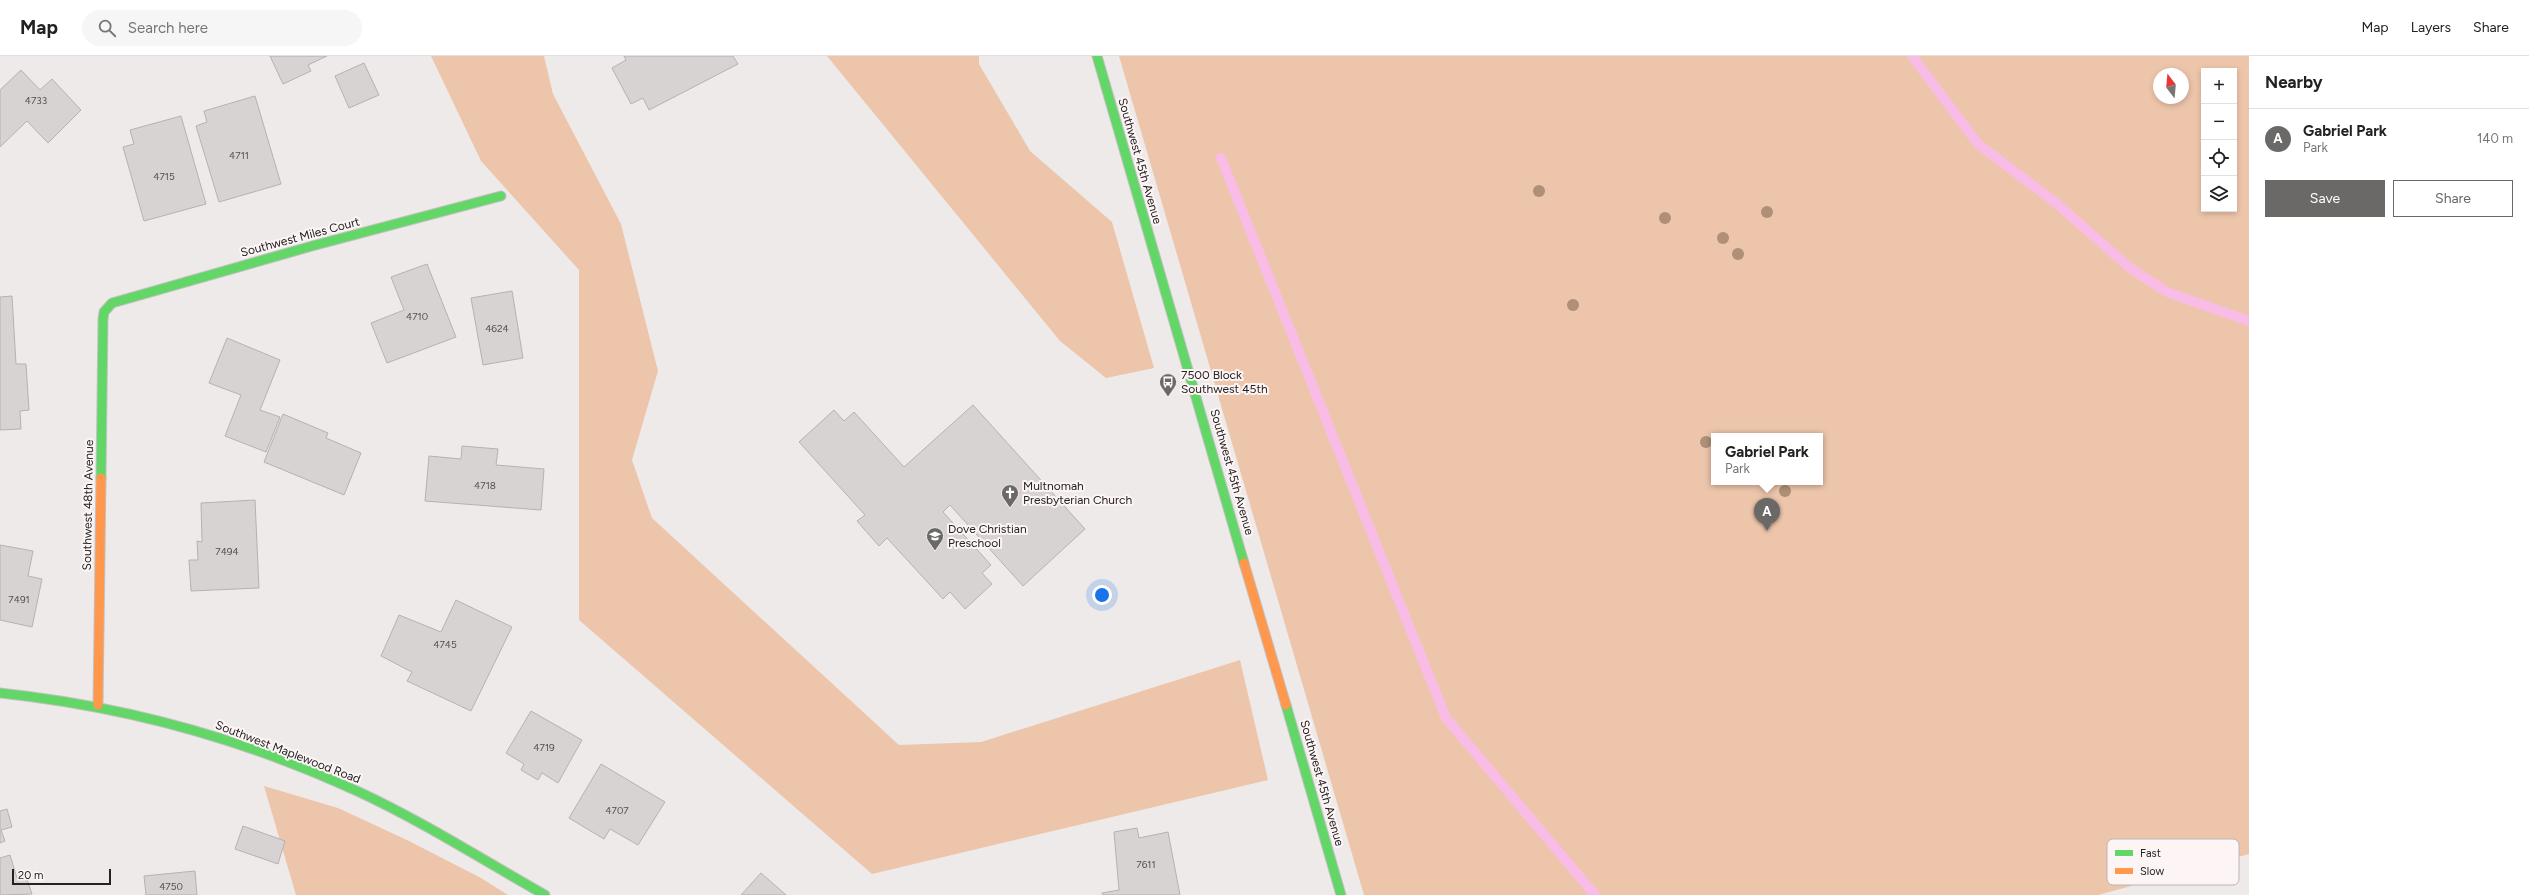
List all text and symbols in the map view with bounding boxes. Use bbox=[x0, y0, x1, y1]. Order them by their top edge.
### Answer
search box bbox=[82, 10, 362, 46]
text: Map bbox=[20, 16, 58, 39]
icon: search bbox=[96, 17, 118, 39]
text: Search here bbox=[128, 19, 208, 37]
text: Map bbox=[2361, 19, 2389, 36]
text: Layers bbox=[2411, 19, 2451, 36]
text: Share bbox=[2473, 19, 2509, 36]
north arrow bbox=[2153, 68, 2189, 104]
map controls bbox=[2201, 68, 2237, 212]
button: + bbox=[2201, 68, 2237, 104]
text: Nearby bbox=[2265, 72, 2323, 92]
house number: 4733 bbox=[25, 94, 47, 107]
street label: Southwest 45th Avenue bbox=[1115, 96, 1165, 226]
button: − bbox=[2201, 104, 2237, 140]
text: Gabriel Park bbox=[2303, 122, 2387, 140]
text: A bbox=[2273, 131, 2283, 146]
text: 140 m bbox=[2477, 131, 2513, 146]
button: locate bbox=[2201, 140, 2237, 176]
text: Park bbox=[2303, 140, 2328, 155]
house number: 4711 bbox=[229, 149, 249, 162]
house number: 4715 bbox=[153, 170, 175, 183]
button: layers bbox=[2201, 176, 2237, 212]
button: Save bbox=[2265, 180, 2385, 217]
button: Share bbox=[2393, 180, 2513, 217]
street label: Southwest Miles Court bbox=[239, 214, 361, 260]
house number: 4710 bbox=[406, 310, 428, 323]
house number: 4624 bbox=[485, 322, 509, 335]
place label: 7500 Block Southwest 45th bbox=[1181, 368, 1268, 396]
bus stop icon: 7500 Block Southwest 45th bbox=[1158, 372, 1178, 397]
street label: Southwest 45th Avenue bbox=[1207, 407, 1257, 537]
popup bbox=[1711, 433, 1823, 485]
street label: Southwest 48th Avenue bbox=[80, 439, 96, 570]
text: Gabriel Park bbox=[1725, 443, 1809, 461]
text: Park bbox=[1725, 461, 1750, 476]
house number: 4718 bbox=[474, 479, 496, 492]
place label: Multnomah Presbyterian Church bbox=[1023, 479, 1133, 507]
church icon: Multnomah Presbyterian Church bbox=[1000, 483, 1020, 508]
pin: A bbox=[1754, 498, 1780, 531]
place label: Dove Christian Preschool bbox=[948, 522, 1027, 550]
school or university icon: Dove Christian Preschool bbox=[925, 526, 945, 551]
house number: 7494 bbox=[215, 545, 239, 558]
your location bbox=[1092, 585, 1112, 605]
house number: 7491 bbox=[8, 593, 30, 606]
house number: 4745 bbox=[433, 638, 457, 651]
street label: Southwest Maplewood Road bbox=[213, 718, 363, 786]
street label: Southwest 45th Avenue bbox=[1297, 718, 1347, 848]
house number: 4719 bbox=[533, 741, 555, 754]
house number: 4707 bbox=[605, 804, 629, 817]
legend bbox=[2107, 839, 2239, 885]
text: Fast bbox=[2140, 847, 2161, 860]
house number: 7611 bbox=[1136, 858, 1156, 871]
text: Slow bbox=[2140, 865, 2164, 878]
scale bar bbox=[12, 867, 111, 886]
text: 20 m bbox=[18, 869, 43, 882]
house number: 4750 bbox=[159, 880, 183, 893]

